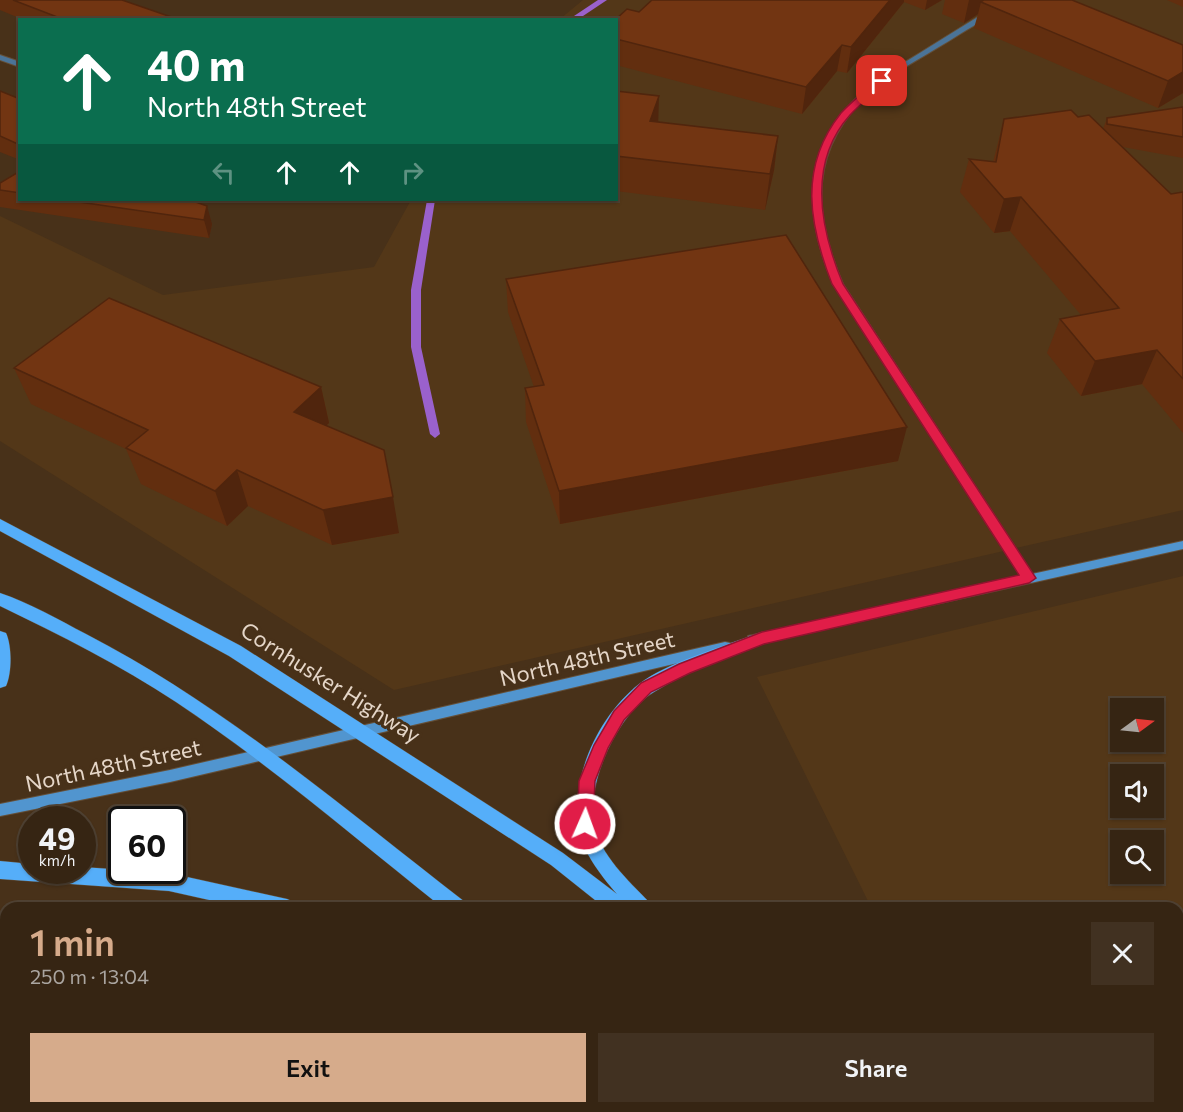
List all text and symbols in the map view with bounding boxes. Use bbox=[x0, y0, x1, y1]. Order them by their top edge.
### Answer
text: 40 m bbox=[147, 38, 245, 90]
icon: ahead bbox=[48, 42, 126, 120]
pin bbox=[856, 55, 907, 106]
icon: arrive bbox=[865, 64, 898, 97]
text: North 48th Street bbox=[147, 90, 367, 123]
icon: left bbox=[207, 156, 240, 189]
icon: ahead bbox=[270, 156, 303, 189]
icon: ahead bbox=[333, 156, 366, 189]
icon: right bbox=[396, 156, 429, 189]
street label: Cornhusker Highway bbox=[236, 616, 426, 748]
street label: North 48th Street bbox=[497, 625, 677, 691]
north arrow bbox=[1110, 698, 1164, 752]
map controls bbox=[1110, 698, 1164, 884]
street label: North 48th Street bbox=[23, 733, 203, 797]
button: sound bbox=[1110, 764, 1164, 818]
position arrow bbox=[553, 792, 617, 856]
speed limit sign: 60 bbox=[108, 806, 186, 884]
text: 49 bbox=[39, 819, 75, 856]
button: search bbox=[1110, 830, 1164, 884]
text: km/h bbox=[39, 851, 75, 869]
text: 1 min bbox=[30, 919, 115, 963]
button: close bbox=[1091, 922, 1154, 985]
text: 250 m · 13:04 bbox=[30, 964, 149, 988]
button: Exit bbox=[30, 1033, 586, 1102]
button: Share bbox=[598, 1033, 1154, 1102]

